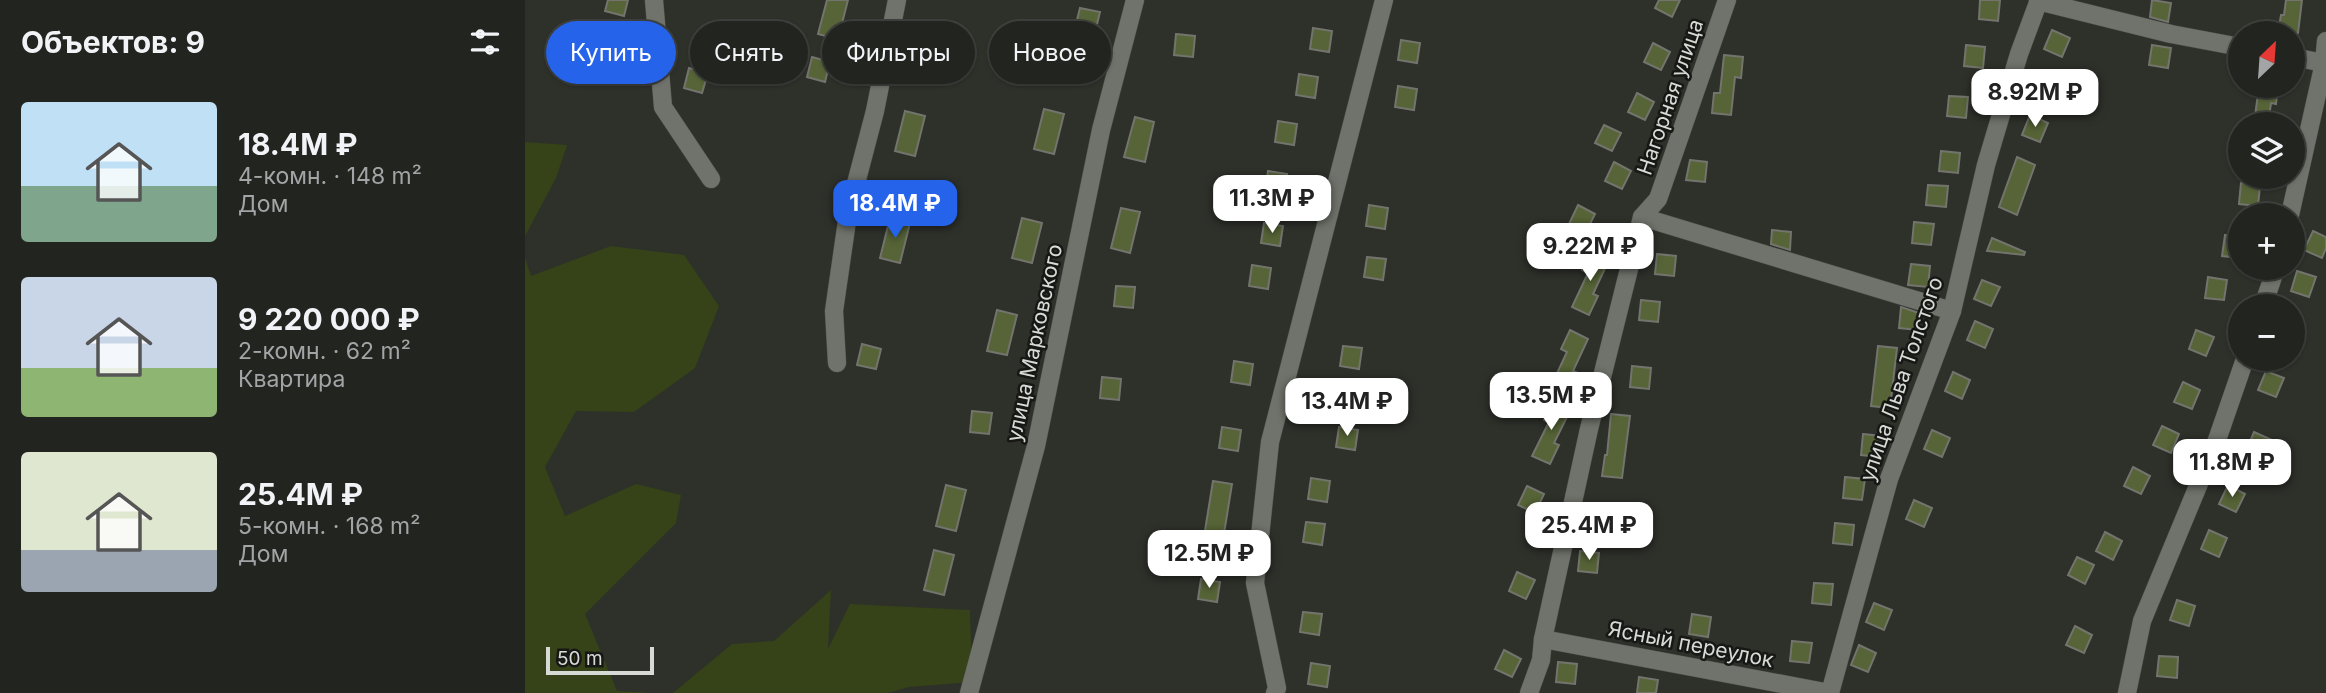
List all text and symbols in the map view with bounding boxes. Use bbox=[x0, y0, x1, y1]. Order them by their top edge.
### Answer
street label: Нагорная улица bbox=[1632, 16, 1708, 178]
chip: Купить bbox=[546, 21, 676, 84]
chip: Снять bbox=[690, 21, 808, 84]
chip: Фильтры bbox=[822, 21, 975, 84]
chip: Новое bbox=[989, 21, 1111, 84]
north arrow bbox=[2228, 21, 2305, 98]
map controls bbox=[2228, 21, 2305, 371]
icon: filters bbox=[466, 23, 504, 61]
text: Объектов: 9 bbox=[21, 24, 205, 60]
pin: 8.92M ₽ bbox=[1970, 69, 2100, 129]
text: 8.92M ₽ bbox=[1987, 78, 2083, 106]
button: layers bbox=[2228, 112, 2305, 189]
text: 18.4M ₽ bbox=[238, 126, 357, 162]
icon: home bbox=[77, 130, 161, 214]
text: 4-комн. · 148 m² bbox=[238, 162, 422, 190]
pin: 11.3M ₽ bbox=[1207, 176, 1337, 235]
pin: 18.4M ₽ bbox=[830, 180, 960, 240]
text: 11.3M ₽ bbox=[1229, 184, 1315, 212]
text: 18.4M ₽ bbox=[849, 189, 941, 217]
text: Дом bbox=[238, 190, 288, 218]
button: + bbox=[2228, 203, 2305, 280]
pin: 9.22M ₽ bbox=[1525, 224, 1655, 283]
text: 9.22M ₽ bbox=[1543, 232, 1637, 260]
street label: улица Марковского bbox=[1001, 242, 1067, 444]
street label: улица Льва Толстого bbox=[1854, 273, 1948, 485]
button: − bbox=[2228, 294, 2305, 371]
text: 9 220 000 ₽ bbox=[238, 301, 420, 337]
icon: home bbox=[77, 305, 161, 389]
text: 2-комн. · 62 m² bbox=[238, 337, 411, 365]
text: Квартира bbox=[238, 365, 345, 393]
pin: 13.5M ₽ bbox=[1486, 372, 1616, 432]
pin: 13.4M ₽ bbox=[1282, 378, 1412, 438]
text: 13.5M ₽ bbox=[1506, 381, 1596, 409]
text: 13.4M ₽ bbox=[1301, 387, 1393, 415]
pin: 11.8M ₽ bbox=[2167, 440, 2297, 499]
text: 11.8M ₽ bbox=[2189, 448, 2275, 476]
text: 25.4M ₽ bbox=[238, 476, 363, 512]
icon: home bbox=[77, 480, 161, 564]
pin: 25.4M ₽ bbox=[1524, 503, 1654, 562]
text: 25.4M ₽ bbox=[1541, 511, 1637, 539]
text: 5-комн. · 168 m² bbox=[238, 512, 420, 540]
pin: 12.5M ₽ bbox=[1144, 530, 1274, 590]
text: 12.5M ₽ bbox=[1164, 539, 1254, 567]
text: Дом bbox=[238, 540, 288, 568]
street label: Ясный переулок bbox=[1606, 616, 1776, 672]
scale bar bbox=[546, 644, 655, 676]
text: 50 m bbox=[557, 647, 603, 670]

